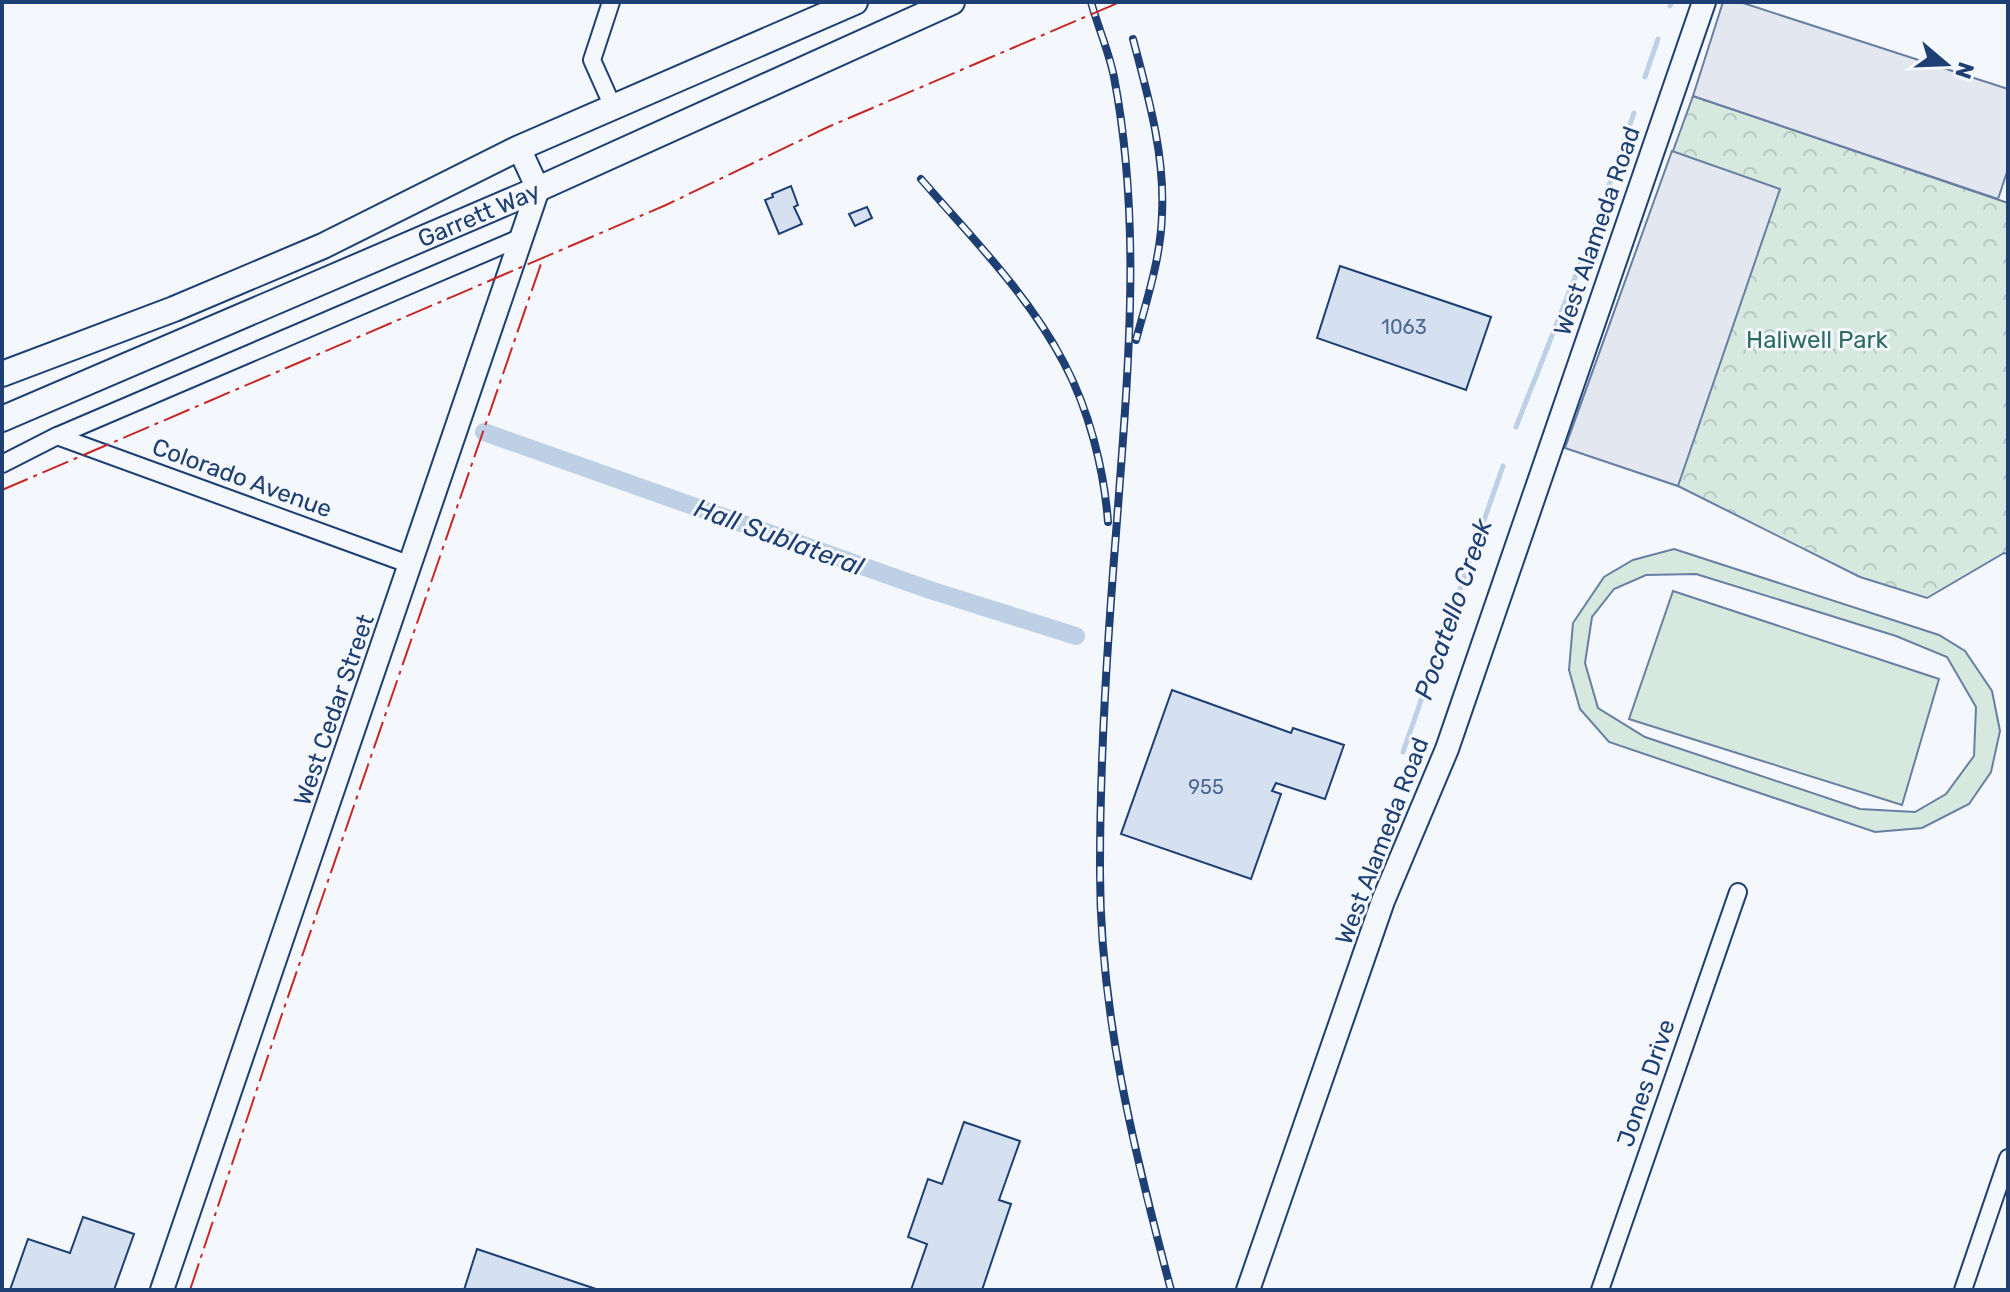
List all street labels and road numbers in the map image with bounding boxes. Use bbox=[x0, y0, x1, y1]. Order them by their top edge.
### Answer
street label: West Alameda Road bbox=[1548, 123, 1646, 339]
street label: Garrett Way bbox=[414, 177, 544, 253]
street label: Colorado Avenue bbox=[148, 433, 336, 523]
street label: West Cedar Street bbox=[288, 611, 380, 809]
street label: West Alameda Road bbox=[1330, 734, 1434, 948]
street label: Jones Drive bbox=[1611, 1016, 1681, 1150]

